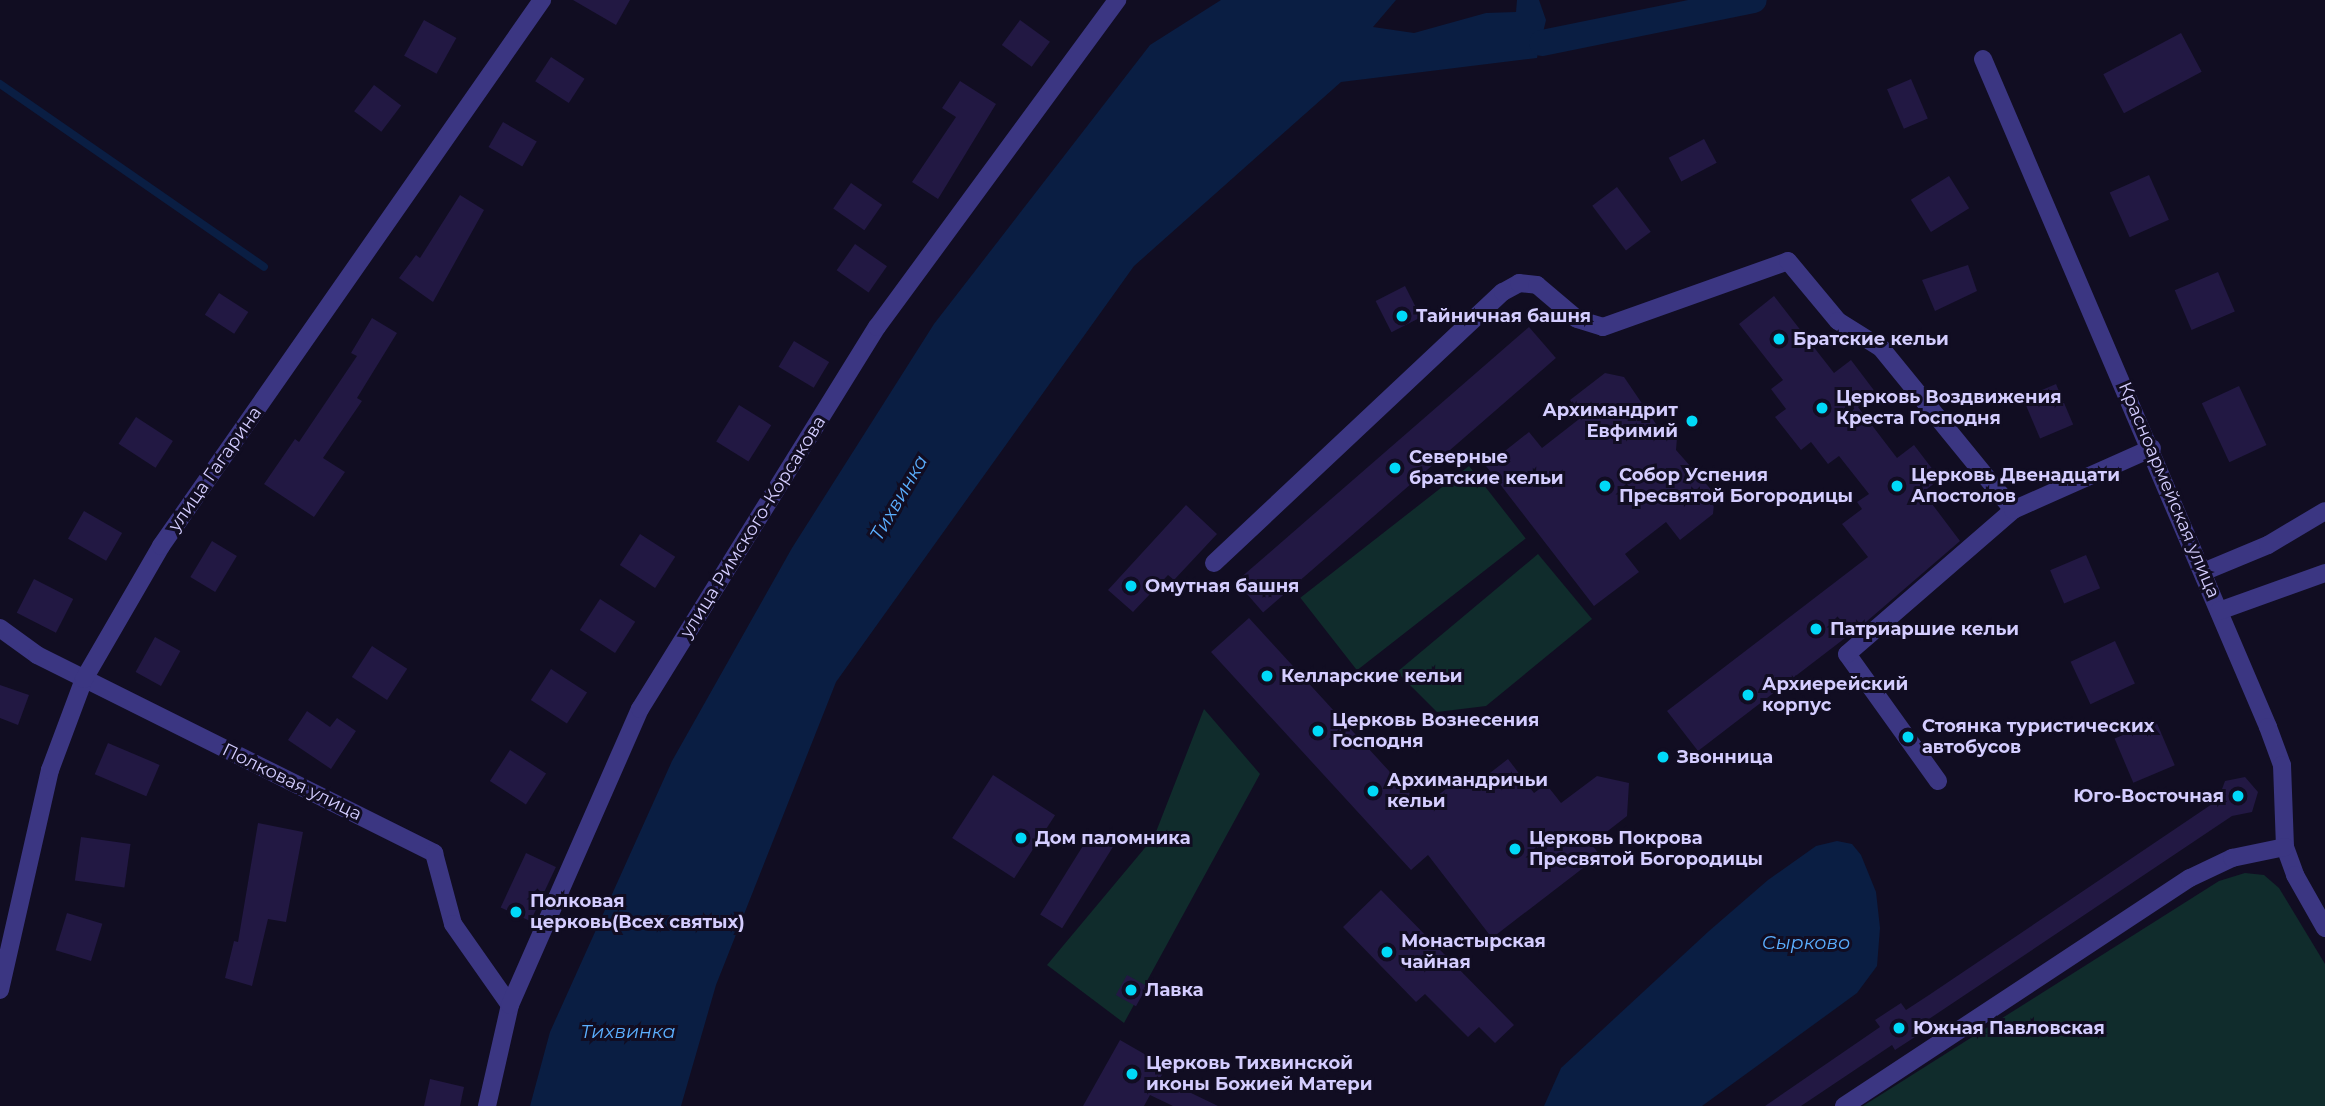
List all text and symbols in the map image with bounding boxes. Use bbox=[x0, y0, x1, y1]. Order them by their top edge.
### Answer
place label: Тайничная башня bbox=[1416, 305, 1591, 327]
marker: Тайничная башня bbox=[1394, 308, 1410, 324]
place label: Братские кельи bbox=[1793, 328, 1949, 350]
marker: Братские кельи bbox=[1771, 331, 1787, 347]
street label: Красноармейская улица bbox=[2114, 379, 2224, 601]
place label: Церковь Воздвижения Креста Господня bbox=[1836, 387, 2062, 430]
place label: Архимандрит Евфимий bbox=[1542, 400, 1678, 442]
marker: Церковь Воздвижения Креста Господня bbox=[1814, 400, 1830, 416]
street label: улица Гагарина bbox=[164, 402, 266, 536]
street label: улица Римского-Корсакова bbox=[676, 412, 830, 642]
marker: Архимандрит Евфимий bbox=[1684, 413, 1700, 429]
place label: Северные братские кельи bbox=[1409, 447, 1564, 490]
water label: Тихвинка bbox=[865, 451, 933, 545]
marker: Северные братские кельи bbox=[1387, 460, 1403, 476]
place label: Собор Успения Пресвятой Богородицы bbox=[1619, 465, 1853, 508]
place label: Церковь Двенадцати Апостолов bbox=[1911, 465, 2120, 508]
marker: Собор Успения Пресвятой Богородицы bbox=[1597, 478, 1613, 494]
marker: Церковь Двенадцати Апостолов bbox=[1889, 478, 1905, 494]
place label: Омутная башня bbox=[1145, 575, 1299, 597]
marker: Омутная башня bbox=[1123, 578, 1139, 594]
place label: Патриаршие кельи bbox=[1830, 618, 2019, 640]
marker: Патриаршие кельи bbox=[1808, 621, 1824, 637]
place label: Келларские кельи bbox=[1281, 665, 1463, 687]
marker: Келларские кельи bbox=[1259, 668, 1275, 684]
place label: Архиерейский корпус bbox=[1762, 674, 1908, 716]
marker: Архиерейский корпус bbox=[1740, 687, 1756, 703]
place label: Церковь Вознесения Господня bbox=[1332, 710, 1539, 752]
place label: Стоянка туристических автобусов bbox=[1922, 716, 2154, 758]
marker: Церковь Вознесения Господня bbox=[1310, 723, 1326, 739]
marker: Стоянка туристических автобусов bbox=[1900, 729, 1916, 745]
street label: Полковая улица bbox=[219, 739, 365, 825]
place label: Звонница bbox=[1677, 746, 1773, 768]
marker: Звонница bbox=[1655, 749, 1671, 765]
place label: Архимандричьи кельи bbox=[1387, 770, 1548, 812]
marker: Архимандричьи кельи bbox=[1365, 783, 1381, 799]
place label: Юго-Восточная bbox=[2073, 785, 2224, 807]
marker: Юго-Восточная bbox=[2230, 788, 2246, 804]
place label: Дом паломника bbox=[1035, 827, 1191, 849]
place label: Церковь Покрова Пресвятой Богородицы bbox=[1529, 828, 1763, 870]
marker: Дом паломника bbox=[1013, 830, 1029, 846]
marker: Церковь Покрова Пресвятой Богородицы bbox=[1507, 841, 1523, 857]
place label: Полковая церковь(Всех святых) bbox=[530, 891, 745, 934]
marker: Полковая церковь(Всех святых) bbox=[508, 904, 524, 920]
place label: Монастырская чайная bbox=[1401, 931, 1546, 974]
water label: Сырково bbox=[1762, 932, 1850, 954]
marker: Монастырская чайная bbox=[1379, 944, 1395, 960]
place label: Лавка bbox=[1145, 979, 1204, 1001]
marker: Лавка bbox=[1123, 982, 1139, 998]
place label: Южная Павловская bbox=[1913, 1017, 2105, 1039]
marker: Южная Павловская bbox=[1891, 1020, 1907, 1036]
water label: Тихвинка bbox=[580, 1021, 676, 1043]
place label: Церковь Тихвинской иконы Божией Матери bbox=[1146, 1053, 1373, 1096]
marker: Церковь Тихвинской иконы Божией Матери bbox=[1124, 1066, 1140, 1082]

